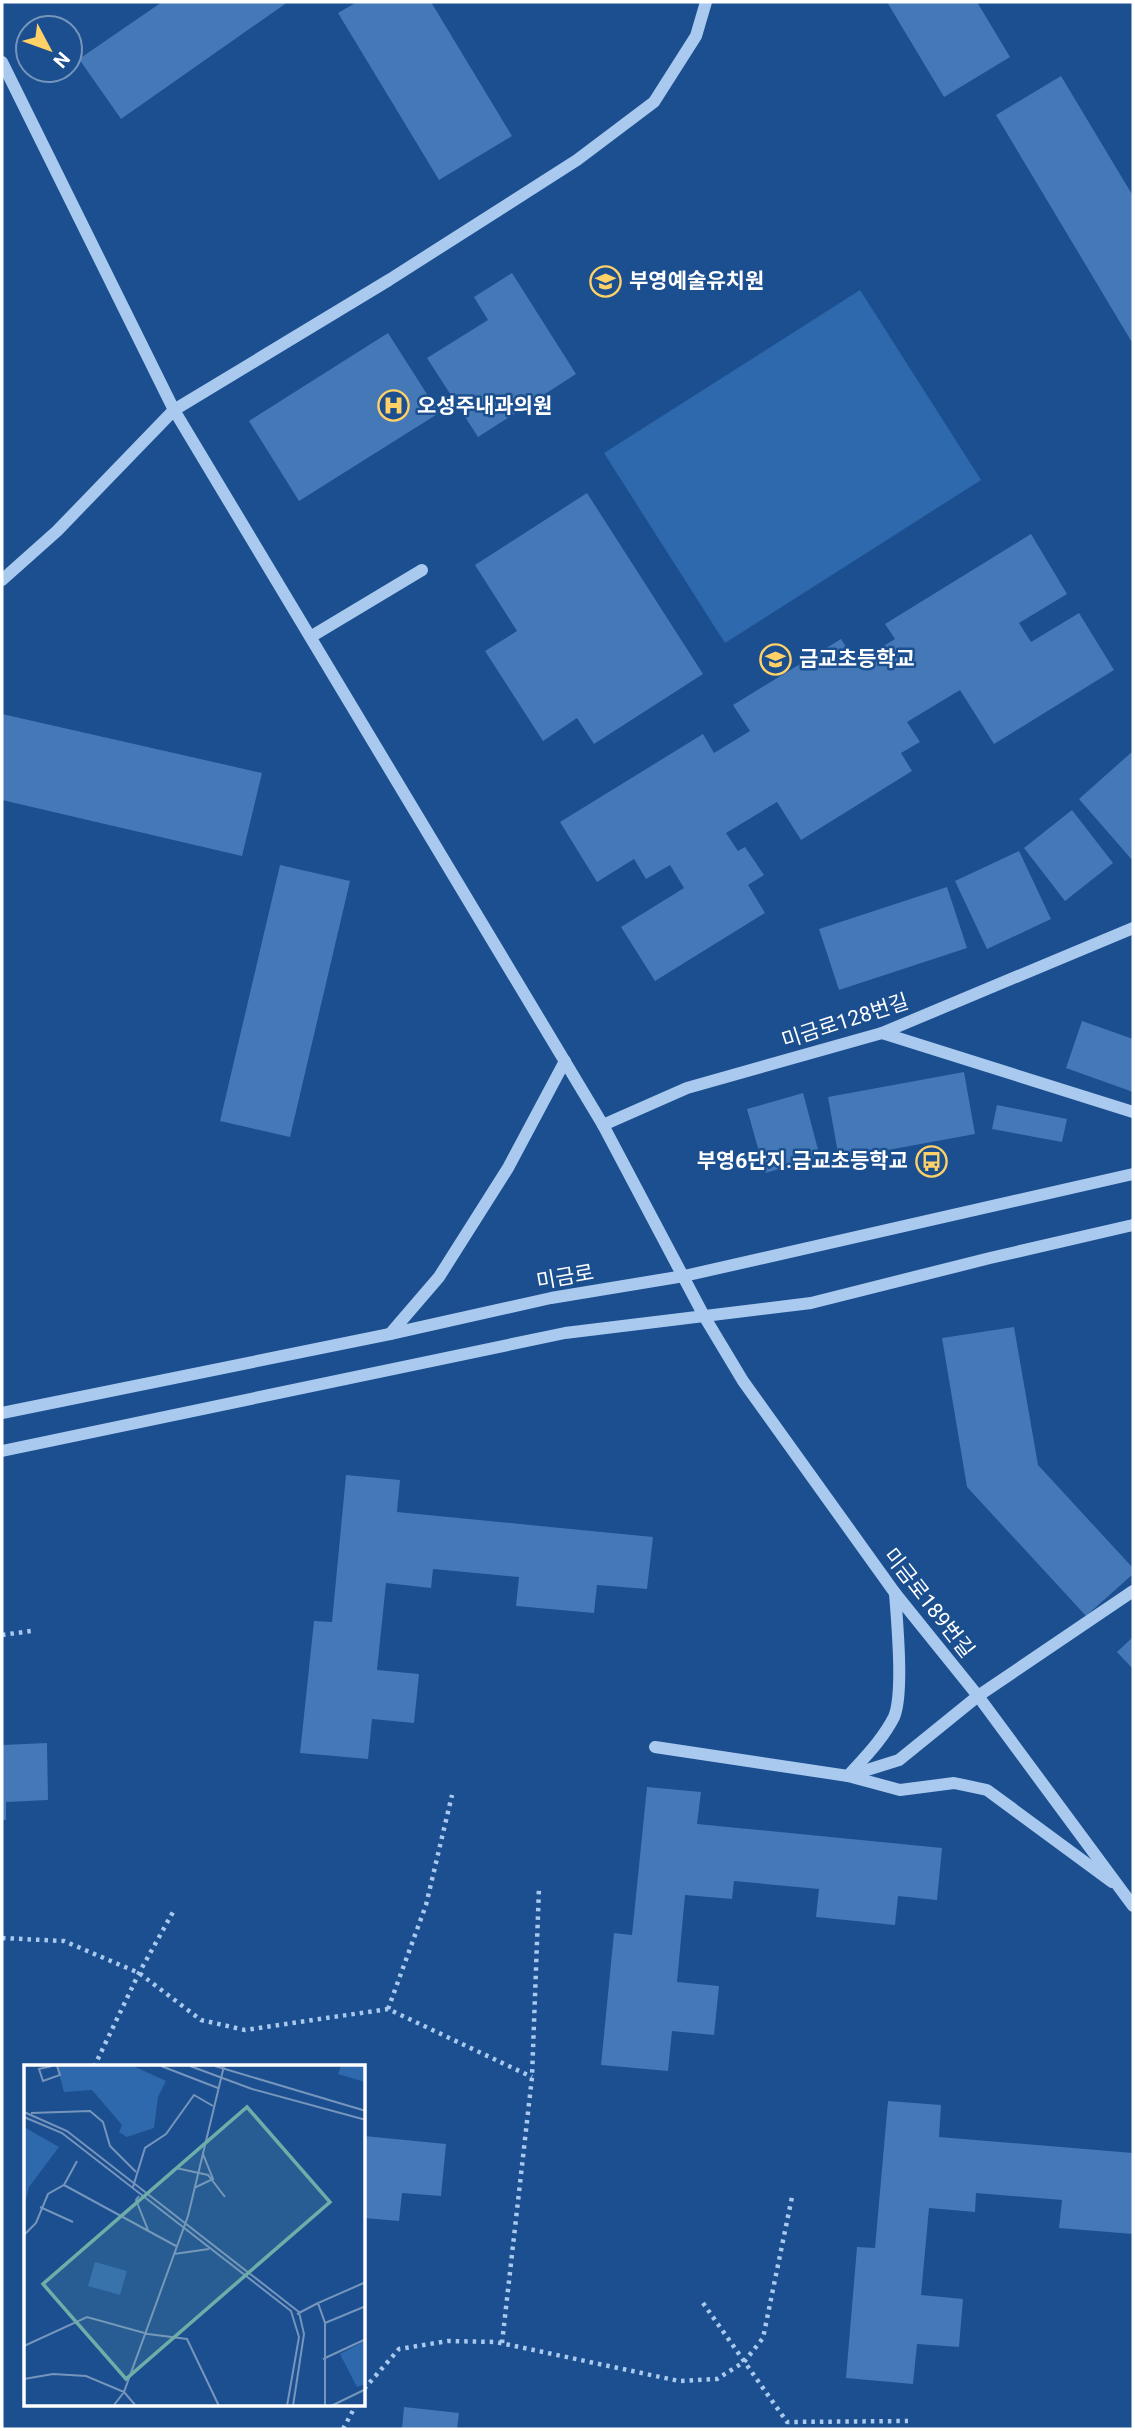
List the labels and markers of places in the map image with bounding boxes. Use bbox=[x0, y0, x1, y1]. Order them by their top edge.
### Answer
school or university icon: 부영예술유치원 bbox=[589, 264, 623, 298]
place label: 부영예술유치원 bbox=[629, 269, 764, 293]
hospital icon: 오성주내과의원 bbox=[377, 389, 411, 423]
place label: 오성주내과의원 bbox=[417, 394, 552, 418]
school or university icon: 금교초등학교 bbox=[759, 642, 793, 676]
place label: 금교초등학교 bbox=[799, 647, 915, 671]
bus stop icon: 부영6단지.금교초등학교 bbox=[914, 1144, 948, 1178]
place label: 부영6단지.금교초등학교 bbox=[697, 1149, 908, 1173]

